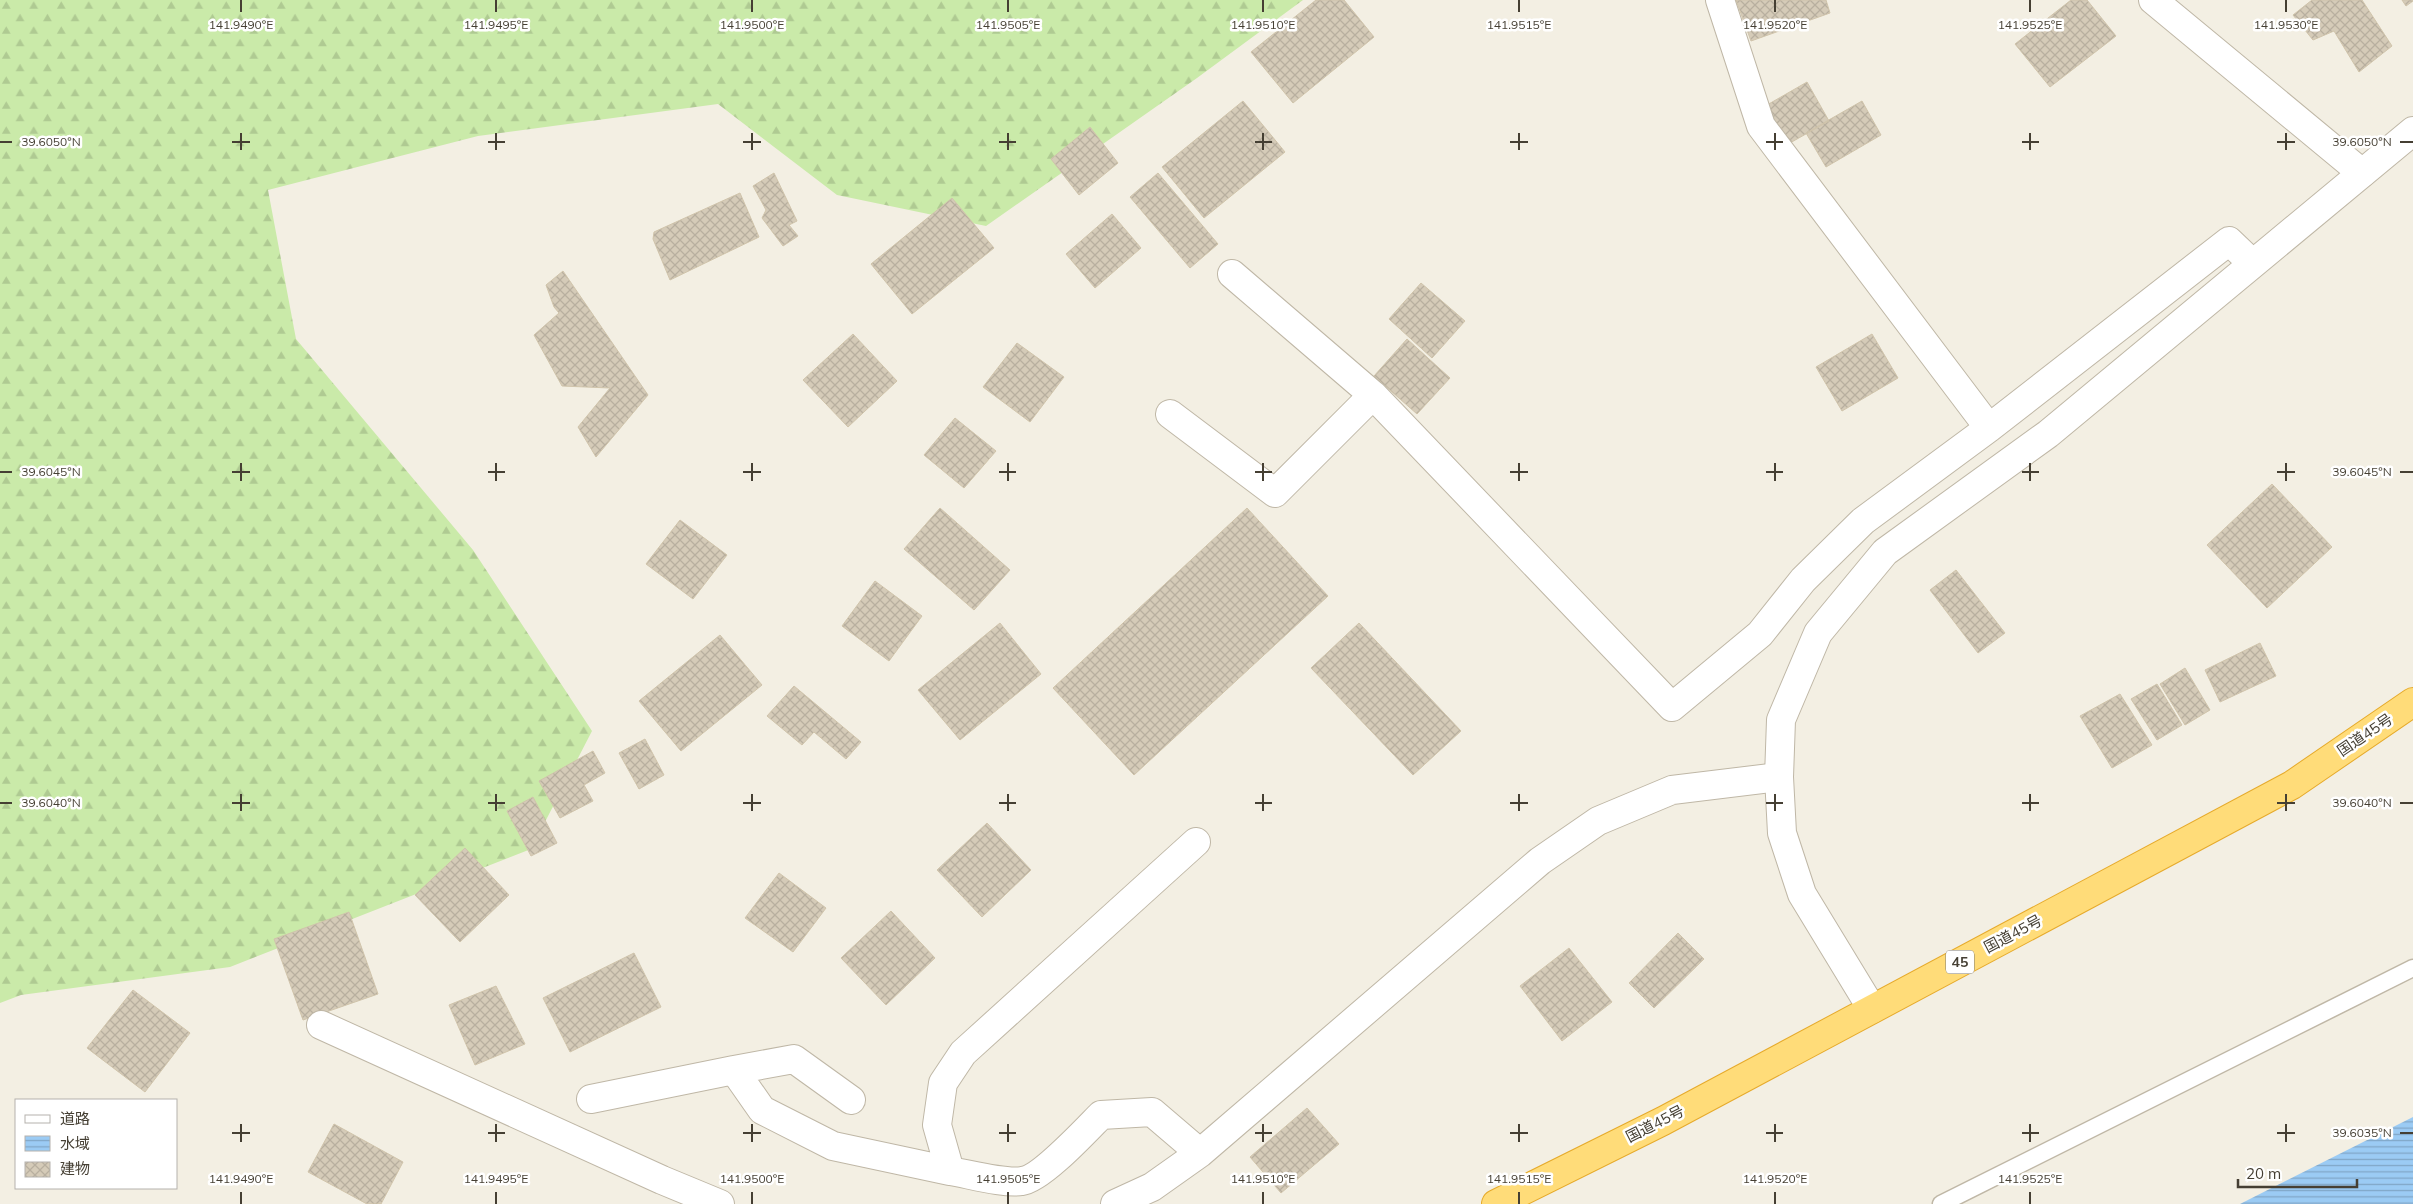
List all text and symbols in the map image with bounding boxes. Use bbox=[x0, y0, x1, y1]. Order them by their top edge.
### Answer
text: 141.9490°E bbox=[209, 17, 273, 32]
text: 141.9495°E bbox=[464, 17, 528, 32]
text: 141.9500°E bbox=[720, 17, 784, 32]
text: 141.9505°E bbox=[976, 17, 1040, 32]
text: 141.9510°E bbox=[1231, 17, 1295, 32]
text: 141.9515°E bbox=[1487, 17, 1551, 32]
text: 141.9520°E bbox=[1743, 17, 1807, 32]
text: 141.9525°E bbox=[1998, 17, 2062, 32]
text: 141.9530°E bbox=[2254, 17, 2318, 32]
text: 39.6050°N bbox=[21, 134, 81, 149]
text: 39.6050°N bbox=[2332, 134, 2392, 149]
text: 39.6045°N bbox=[21, 464, 81, 479]
text: 39.6045°N bbox=[2332, 464, 2392, 479]
street label: 国道45号 bbox=[2333, 709, 2396, 760]
text: 39.6040°N bbox=[21, 795, 81, 810]
text: 39.6040°N bbox=[2332, 795, 2392, 810]
street label: 国道45号 bbox=[1980, 910, 2045, 957]
road number: 45 bbox=[1946, 950, 1974, 974]
legend bbox=[15, 1099, 178, 1189]
street label: 国道45号 bbox=[1622, 1101, 1687, 1146]
text: 道路 bbox=[60, 1109, 90, 1128]
text: 39.6035°N bbox=[2332, 1125, 2392, 1140]
text: 水域 bbox=[60, 1134, 90, 1153]
scale bar bbox=[2238, 1156, 2357, 1188]
text: 建物 bbox=[60, 1159, 90, 1178]
text: 20 m bbox=[2246, 1164, 2281, 1183]
text: 141.9490°E bbox=[209, 1171, 273, 1186]
text: 141.9495°E bbox=[464, 1171, 528, 1186]
text: 141.9500°E bbox=[720, 1171, 784, 1186]
text: 141.9505°E bbox=[976, 1171, 1040, 1186]
text: 141.9510°E bbox=[1231, 1171, 1295, 1186]
text: 141.9515°E bbox=[1487, 1171, 1551, 1186]
text: 141.9520°E bbox=[1743, 1171, 1807, 1186]
text: 141.9525°E bbox=[1998, 1171, 2062, 1186]

